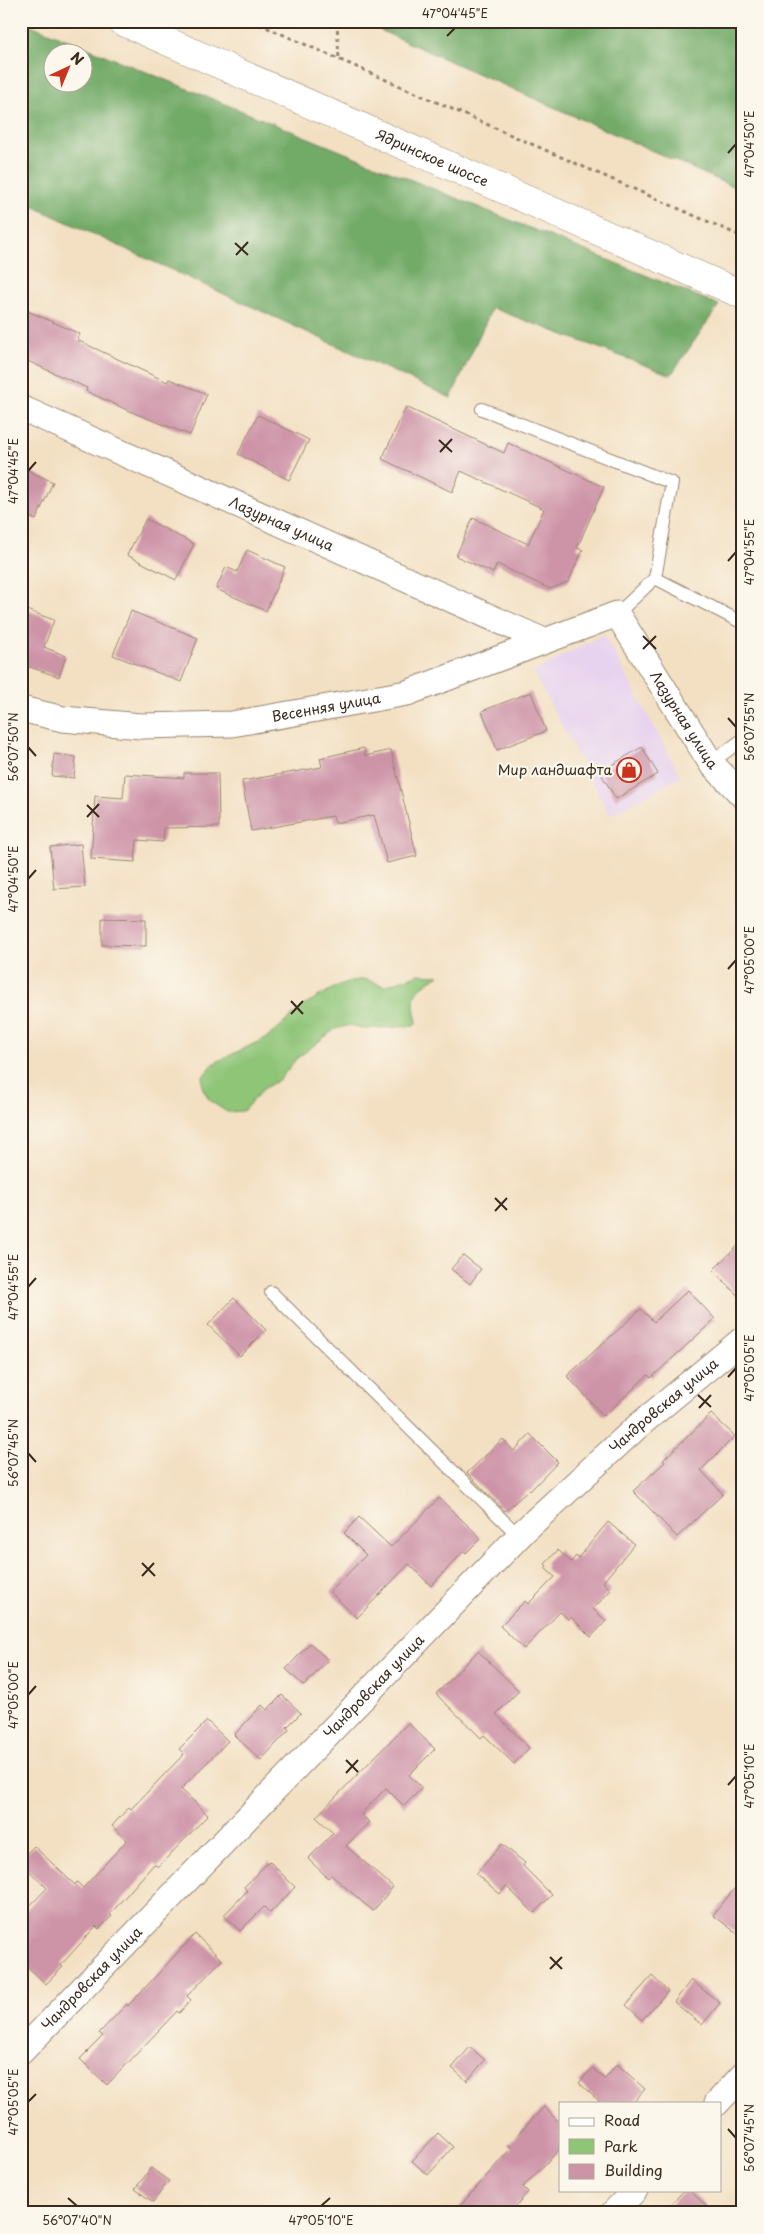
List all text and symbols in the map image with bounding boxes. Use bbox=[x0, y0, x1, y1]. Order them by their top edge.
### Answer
text: 47°04'45"E bbox=[422, 4, 488, 22]
north arrow bbox=[42, 42, 92, 92]
text: N bbox=[66, 47, 89, 70]
text: 47°04'50"E bbox=[740, 110, 758, 178]
street label: Ядринское шоссе bbox=[373, 124, 492, 192]
text: 47°04'45"E bbox=[4, 438, 22, 504]
street label: Лазурная улица bbox=[226, 491, 337, 556]
text: 47°04'55"E bbox=[740, 519, 758, 585]
street label: Лазурная улица bbox=[645, 667, 723, 774]
street label: Весенняя улица bbox=[270, 687, 382, 727]
text: 56°07'55"N bbox=[740, 693, 758, 761]
text: 56°07'50"N bbox=[4, 712, 22, 782]
shop icon: Мир ландшафта bbox=[616, 757, 642, 783]
place label: Мир ландшафта bbox=[498, 759, 612, 780]
text: 47°04'50"E bbox=[4, 845, 22, 913]
text: 47°05'00"E bbox=[740, 926, 758, 994]
text: 47°04'55"E bbox=[4, 1254, 22, 1320]
text: 47°05'05"E bbox=[740, 1334, 758, 1402]
street label: Чандровская улица bbox=[604, 1353, 723, 1458]
text: 56°07'45"N bbox=[4, 1419, 22, 1487]
street label: Чандровская улица bbox=[318, 1629, 429, 1743]
text: 47°05'00"E bbox=[4, 1661, 22, 1729]
text: 47°05'10"E bbox=[740, 1744, 758, 1808]
street label: Чандровская улица bbox=[36, 1921, 147, 2035]
text: 47°05'05"E bbox=[4, 2068, 22, 2136]
legend bbox=[559, 2102, 722, 2192]
text: 56°07'45"N bbox=[740, 2104, 758, 2172]
text: Road bbox=[604, 2108, 640, 2131]
text: Park bbox=[604, 2134, 638, 2157]
text: Building bbox=[604, 2158, 663, 2181]
text: 56°07'40"N bbox=[42, 2211, 112, 2229]
text: 47°05'10"E bbox=[289, 2211, 353, 2229]

